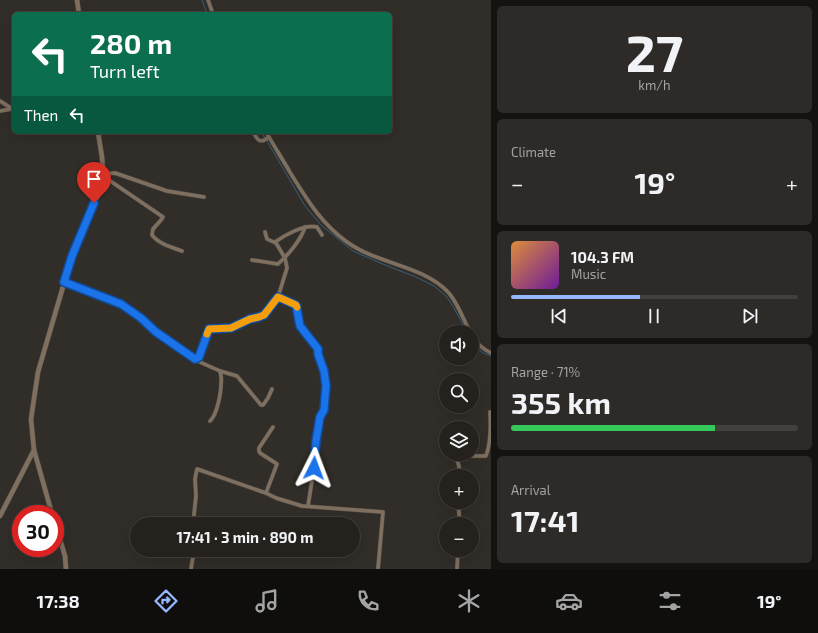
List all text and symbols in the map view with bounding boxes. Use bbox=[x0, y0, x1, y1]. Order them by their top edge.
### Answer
text: 27 bbox=[626, 20, 683, 82]
text: 280 m bbox=[90, 26, 172, 60]
icon: left bbox=[24, 28, 76, 80]
text: Turn left bbox=[90, 60, 160, 82]
text: km/h bbox=[638, 77, 671, 93]
icon: left bbox=[66, 104, 88, 126]
text: Then bbox=[24, 106, 58, 124]
text: Climate bbox=[511, 144, 556, 160]
pin bbox=[77, 162, 111, 203]
text: 19° bbox=[634, 164, 675, 200]
icon: arrive bbox=[83, 168, 105, 190]
text: − bbox=[511, 170, 524, 196]
text: + bbox=[786, 170, 798, 196]
text: 104.3 FM bbox=[571, 248, 634, 266]
text: Music bbox=[571, 266, 606, 282]
icon: previous bbox=[548, 305, 570, 327]
icon: pause bbox=[643, 305, 665, 327]
icon: next bbox=[739, 305, 761, 327]
map controls bbox=[439, 325, 479, 557]
button: sound bbox=[439, 325, 479, 365]
text: Range · 71% bbox=[511, 364, 580, 380]
button: search bbox=[439, 373, 479, 413]
text: 355 km bbox=[511, 384, 611, 420]
button: layers bbox=[439, 421, 479, 461]
position arrow bbox=[293, 447, 335, 489]
button: + bbox=[439, 469, 479, 509]
text: Arrival bbox=[511, 482, 551, 498]
text: 17:41 bbox=[511, 502, 580, 538]
speed limit sign: 30 bbox=[12, 505, 64, 557]
button: − bbox=[439, 517, 479, 557]
text: 17:41 · 3 min · 890 m bbox=[176, 528, 314, 546]
icon: directions bbox=[152, 587, 180, 615]
icon: music bbox=[253, 587, 281, 615]
icon: phone bbox=[354, 587, 382, 615]
icon: climate bbox=[455, 587, 483, 615]
icon: car bbox=[555, 587, 583, 615]
icon: filters bbox=[656, 587, 684, 615]
text: 17:38 bbox=[36, 590, 80, 612]
text: 19° bbox=[757, 590, 782, 612]

